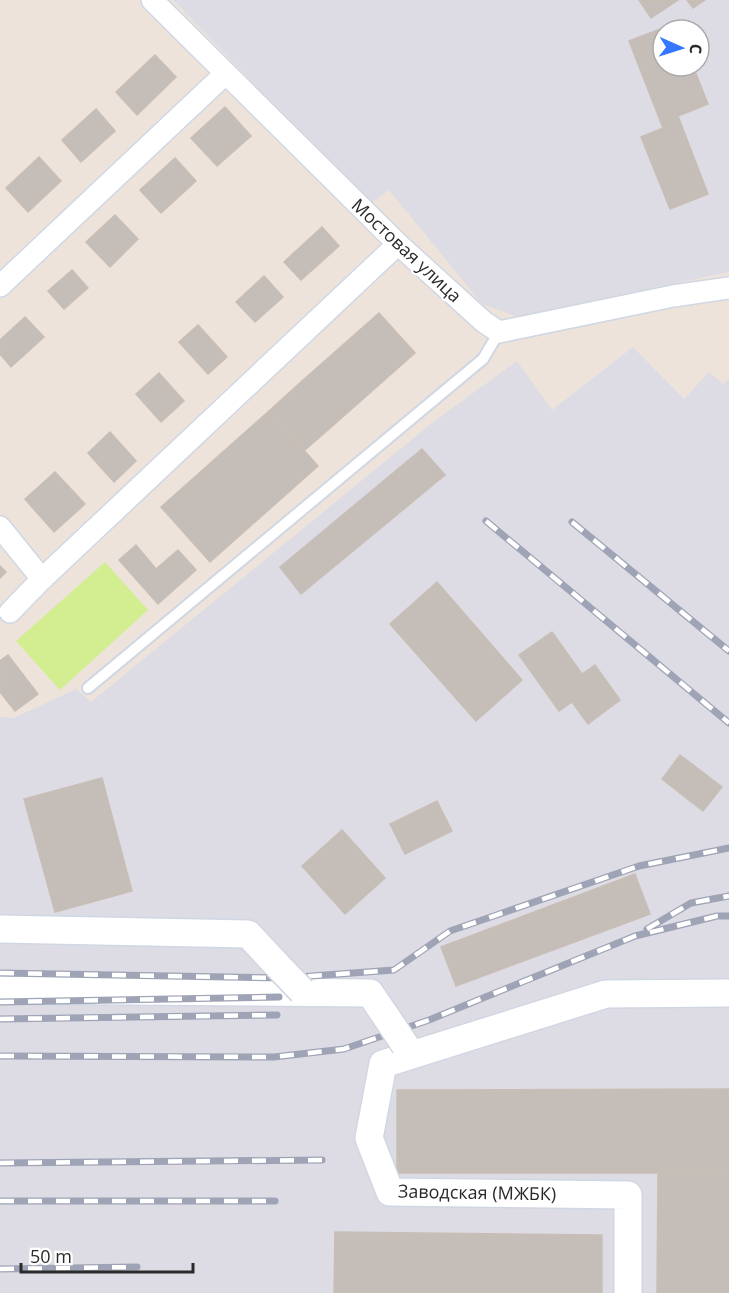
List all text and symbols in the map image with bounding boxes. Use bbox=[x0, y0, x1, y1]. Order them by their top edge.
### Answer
north arrow bbox=[651, 18, 711, 78]
text: С bbox=[685, 43, 707, 54]
street label: Мостовая улица bbox=[347, 193, 467, 307]
street label: Заводская (МЖБК) bbox=[398, 1179, 556, 1205]
scale bar bbox=[21, 1236, 194, 1274]
text: 50 m bbox=[30, 1244, 72, 1268]

